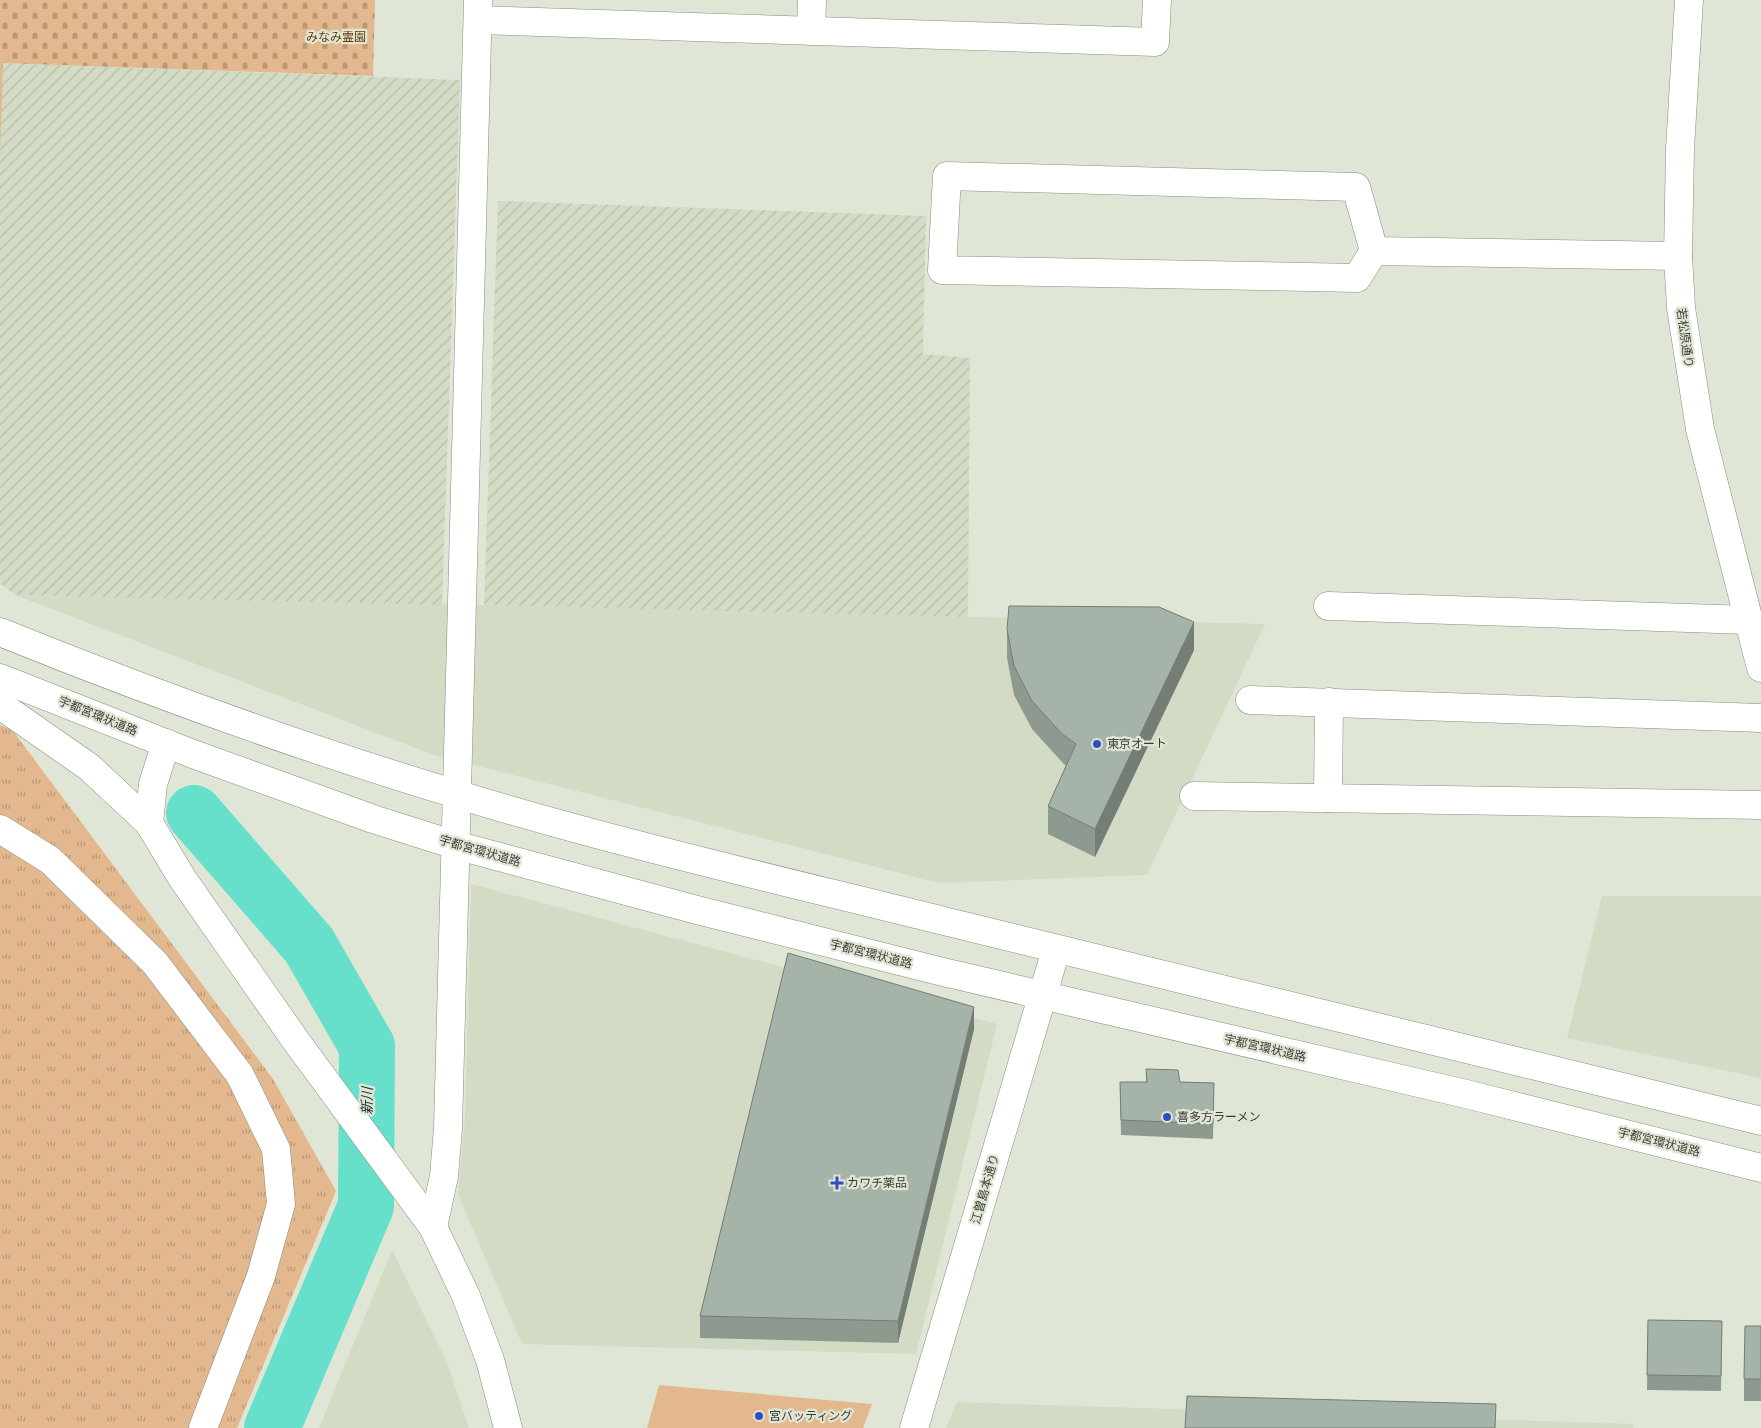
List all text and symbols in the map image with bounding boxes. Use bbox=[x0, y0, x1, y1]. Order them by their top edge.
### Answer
park label: みなみ霊園 bbox=[306, 30, 366, 44]
street label: 若松原通り bbox=[1674, 307, 1696, 369]
street label: 宇都宮環状道路 bbox=[56, 694, 140, 738]
place label: 東京オート bbox=[1107, 737, 1167, 751]
marker: 東京オート bbox=[1091, 738, 1103, 750]
street label: 宇都宮環状道路 bbox=[438, 833, 522, 869]
street label: 宇都宮環状道路 bbox=[829, 937, 913, 971]
street label: 宇都宮環状道路 bbox=[1222, 1032, 1308, 1064]
water label: 新川 bbox=[359, 1085, 375, 1115]
place label: 喜多方ラーメン bbox=[1177, 1110, 1261, 1124]
marker: 喜多方ラーメン bbox=[1161, 1111, 1173, 1123]
street label: 宇都宮環状道路 bbox=[1617, 1125, 1701, 1159]
street label: 江曽島本通り bbox=[968, 1152, 1002, 1226]
place label: カワチ薬品 bbox=[847, 1176, 907, 1190]
marker: カワチ薬品 bbox=[831, 1177, 843, 1189]
place label: 宮バッティング bbox=[769, 1409, 852, 1423]
marker: 宮バッティング bbox=[753, 1410, 765, 1422]

